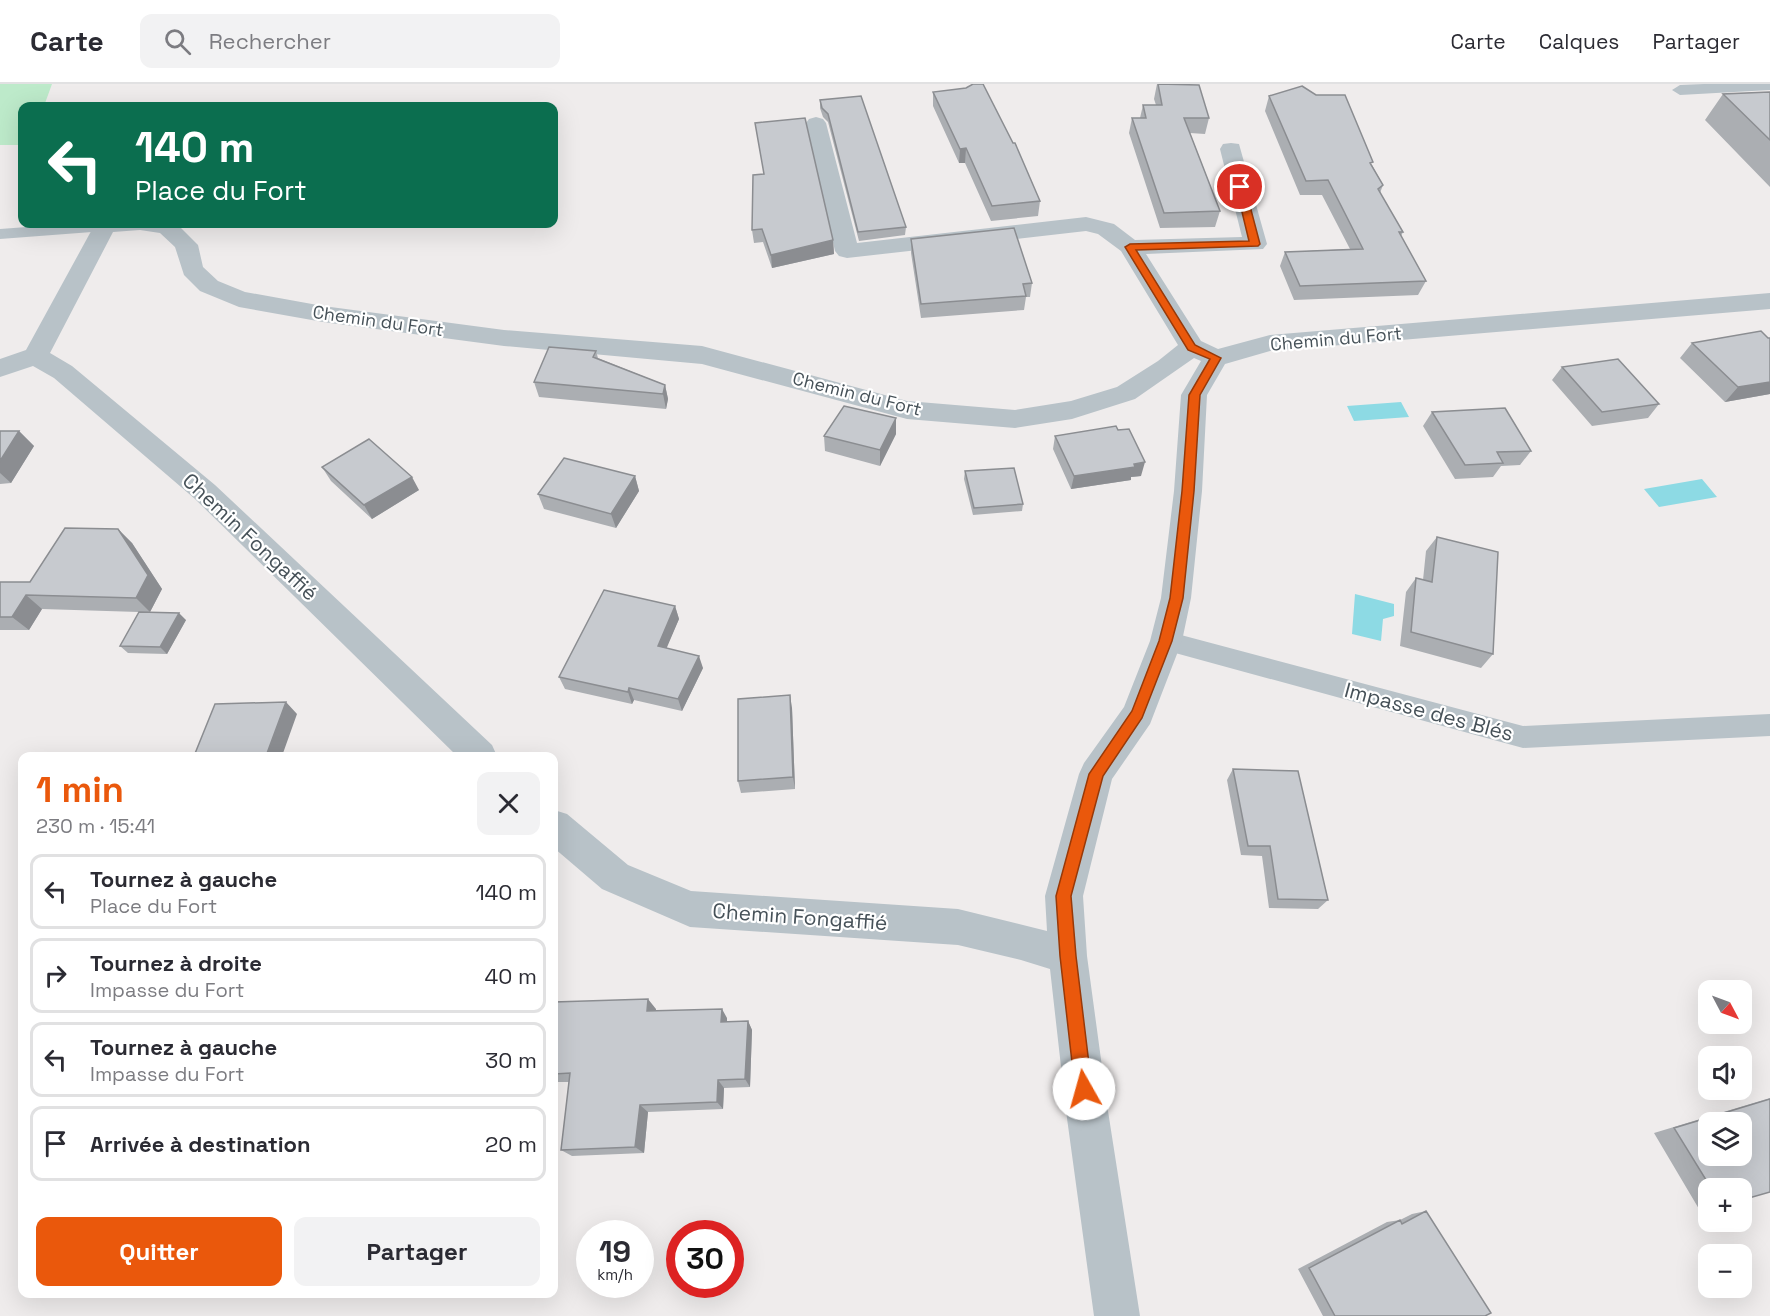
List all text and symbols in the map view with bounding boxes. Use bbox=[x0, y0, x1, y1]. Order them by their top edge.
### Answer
search box bbox=[140, 14, 560, 68]
text: Carte bbox=[30, 23, 104, 59]
icon: search bbox=[161, 25, 194, 58]
text: Rechercher bbox=[209, 27, 331, 55]
text: Carte bbox=[1451, 28, 1506, 55]
text: Calques bbox=[1539, 28, 1619, 55]
text: Partager bbox=[1652, 28, 1740, 55]
text: 140 m bbox=[135, 121, 254, 174]
icon: left bbox=[36, 126, 114, 204]
pin bbox=[1214, 161, 1265, 212]
icon: arrive bbox=[1223, 170, 1256, 203]
text: Place du Fort bbox=[135, 173, 307, 208]
street label: Chemin du Fort bbox=[311, 300, 445, 341]
street label: Chemin du Fort bbox=[1269, 321, 1403, 356]
street label: Chemin du Fort bbox=[790, 366, 924, 421]
street label: Chemin Fongaffié bbox=[177, 467, 324, 606]
street label: Impasse des Blés bbox=[1342, 676, 1516, 747]
text: 1 min bbox=[36, 767, 124, 813]
button: close bbox=[477, 772, 540, 835]
text: 230 m · 15:41 bbox=[36, 813, 155, 839]
text: Tournez à gauche bbox=[90, 865, 277, 893]
icon: left bbox=[39, 875, 72, 908]
text: 140 m bbox=[475, 878, 537, 906]
text: Place du Fort bbox=[90, 893, 217, 919]
street label: Chemin Fongaffié bbox=[712, 897, 888, 936]
text: Tournez à droite bbox=[90, 949, 262, 977]
icon: right bbox=[39, 959, 72, 992]
text: 40 m bbox=[485, 962, 537, 990]
text: Impasse du Fort bbox=[90, 977, 244, 1003]
north arrow bbox=[1698, 980, 1752, 1034]
map controls bbox=[1698, 980, 1752, 1298]
text: Tournez à gauche bbox=[90, 1033, 277, 1061]
icon: left bbox=[39, 1043, 72, 1076]
text: 30 m bbox=[485, 1046, 537, 1074]
button: sound bbox=[1698, 1046, 1752, 1100]
position arrow bbox=[1052, 1057, 1116, 1121]
text: Impasse du Fort bbox=[90, 1061, 244, 1087]
button: layers bbox=[1698, 1112, 1752, 1166]
icon: arrive bbox=[39, 1127, 72, 1160]
text: Arrivée à destination bbox=[90, 1130, 311, 1158]
text: 20 m bbox=[485, 1130, 537, 1158]
button: + bbox=[1698, 1178, 1752, 1232]
button: Quitter bbox=[36, 1217, 282, 1286]
button: Partager bbox=[294, 1217, 540, 1286]
speed limit sign: 30 bbox=[666, 1220, 744, 1298]
text: 19 bbox=[599, 1232, 631, 1271]
button: − bbox=[1698, 1244, 1752, 1298]
text: km/h bbox=[597, 1265, 633, 1284]

